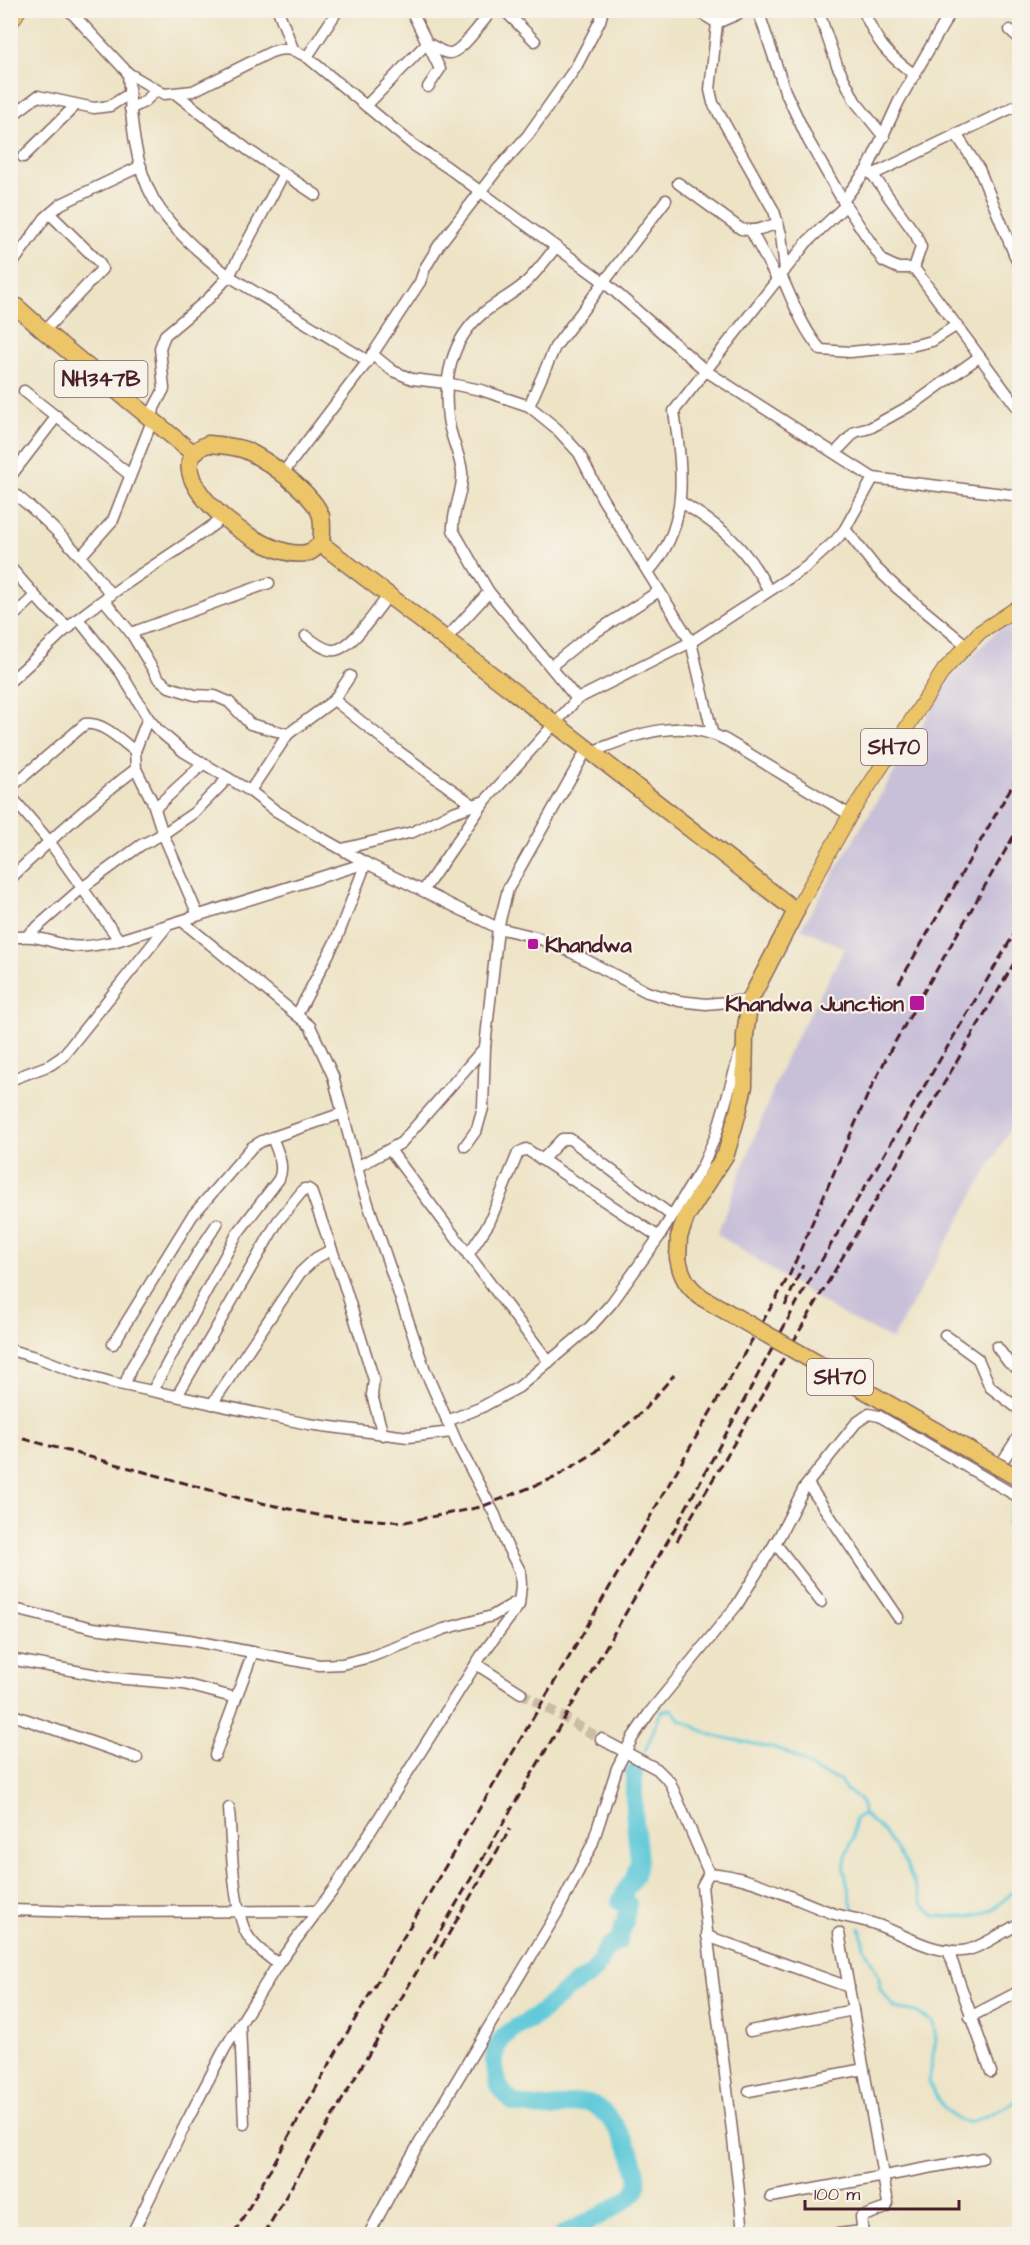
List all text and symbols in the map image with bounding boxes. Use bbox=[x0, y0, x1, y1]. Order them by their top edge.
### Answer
road number: NH347B bbox=[54, 361, 148, 397]
road number: SH70 bbox=[861, 729, 927, 765]
place label: Khandwa bbox=[545, 930, 632, 961]
marker: Khandwa bbox=[526, 937, 540, 951]
place label: Khandwa Junction bbox=[725, 989, 904, 1020]
marker: Khandwa Junction bbox=[908, 994, 926, 1012]
road number: SH70 bbox=[807, 1359, 873, 1395]
scale bar bbox=[805, 2173, 960, 2211]
text: 100 m bbox=[814, 2182, 860, 2207]

